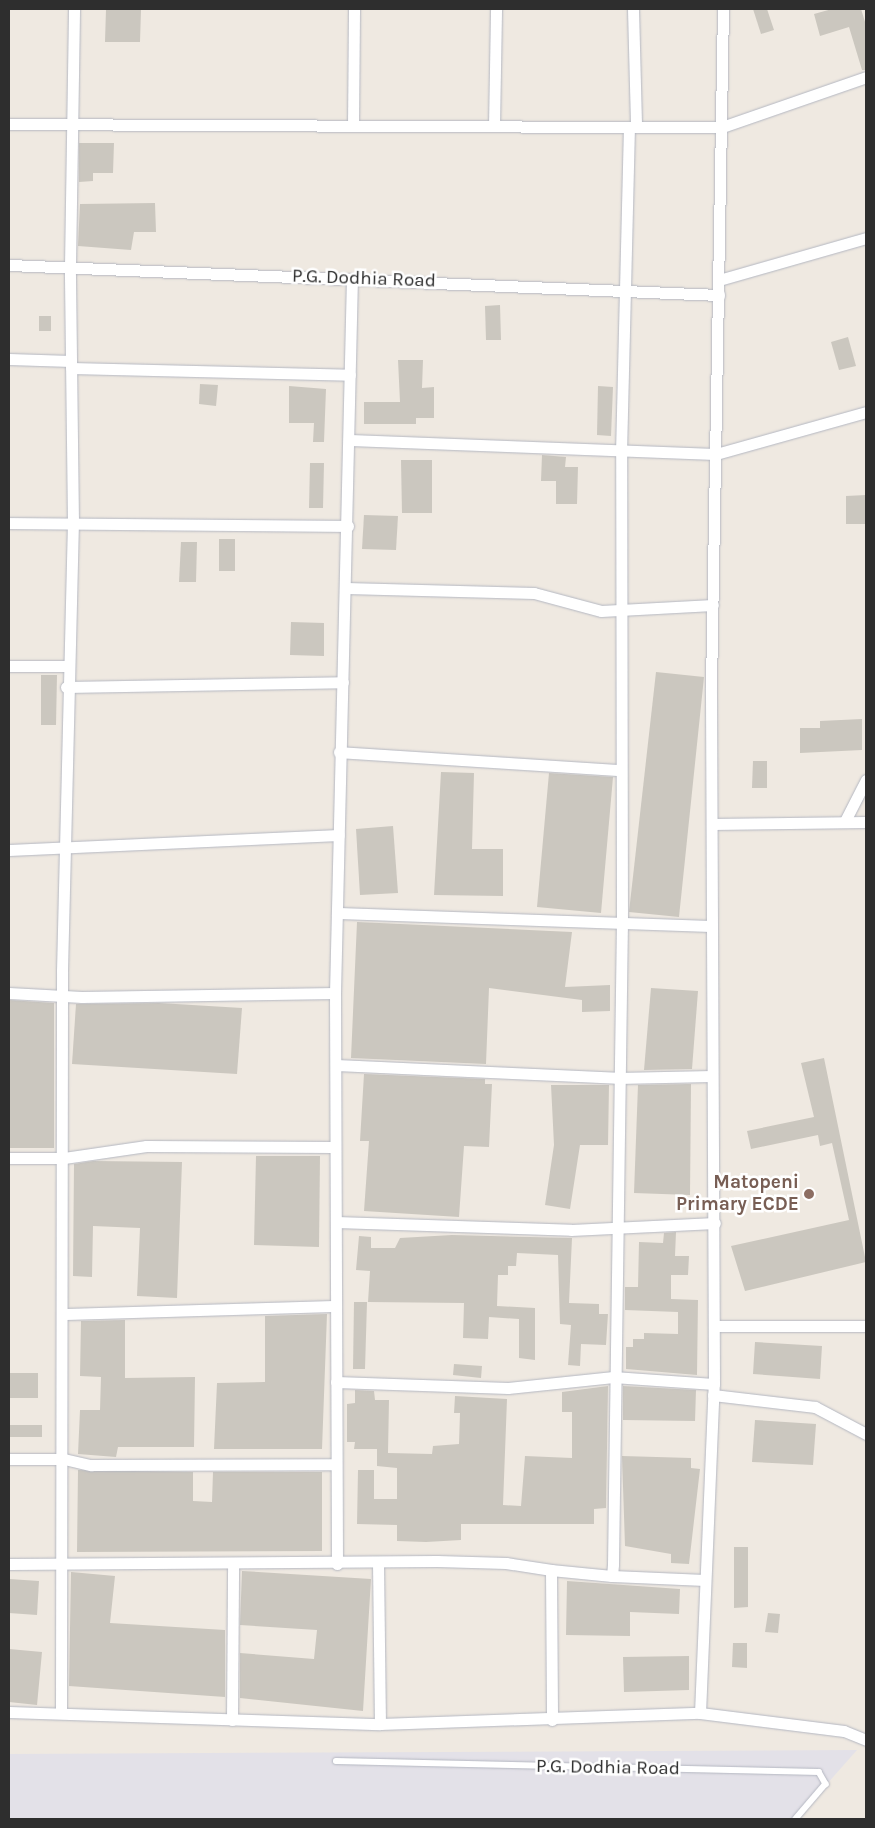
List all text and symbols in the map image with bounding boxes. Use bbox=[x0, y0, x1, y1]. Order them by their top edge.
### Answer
street label: P.G. Dodhia Road bbox=[292, 265, 436, 293]
place label: Matopeni Primary ECDE bbox=[676, 1172, 799, 1216]
marker: Matopeni Primary ECDE bbox=[803, 1188, 815, 1200]
street label: P.G. Dodhia Road bbox=[536, 1755, 680, 1781]

